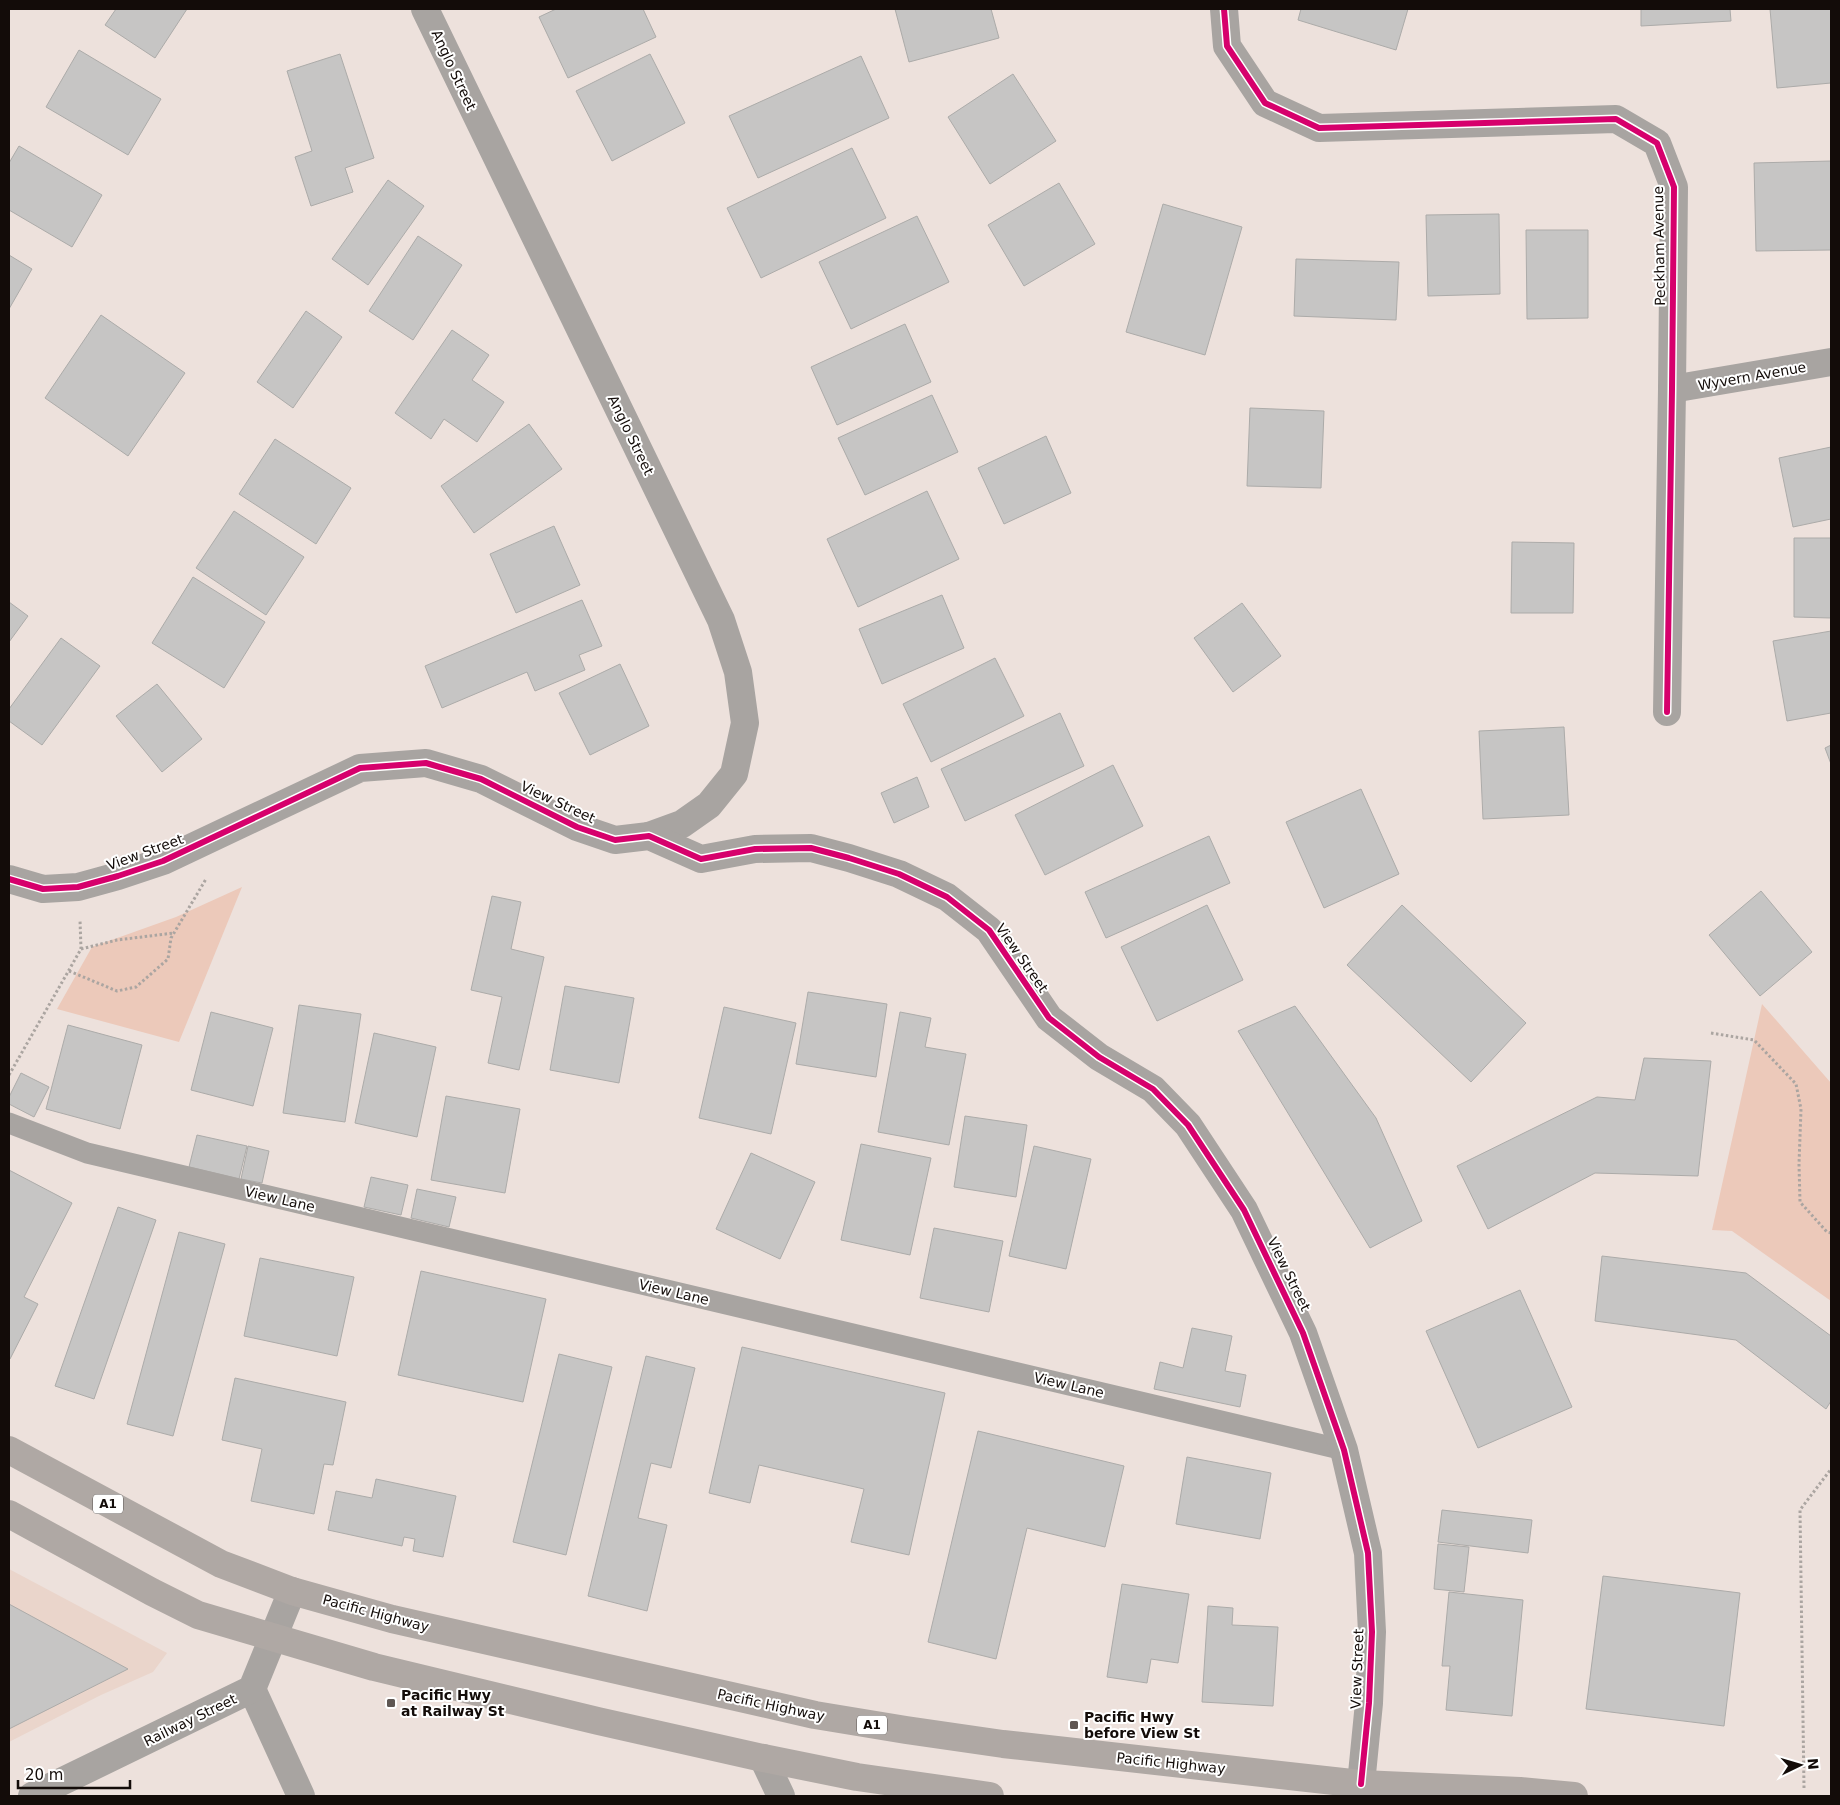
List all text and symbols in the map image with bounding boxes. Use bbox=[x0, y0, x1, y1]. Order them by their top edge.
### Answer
street label: Anglo Street bbox=[428, 27, 480, 113]
street label: Peckham Avenue bbox=[1650, 186, 1668, 306]
street label: Wyvern Avenue bbox=[1697, 359, 1807, 393]
street label: Anglo Street bbox=[605, 392, 657, 478]
street label: View Street bbox=[518, 778, 598, 826]
street label: View Street bbox=[105, 831, 186, 873]
street label: View Street bbox=[992, 921, 1052, 996]
street label: View Lane bbox=[243, 1183, 317, 1215]
street label: View Street bbox=[1264, 1234, 1314, 1314]
street label: View Lane bbox=[637, 1276, 711, 1308]
street label: View Lane bbox=[1032, 1369, 1106, 1401]
road number: A1 bbox=[93, 1495, 123, 1514]
street label: Pacific Highway bbox=[321, 1591, 431, 1635]
street label: View Street bbox=[1348, 1628, 1366, 1709]
street label: Pacific Highway bbox=[716, 1686, 826, 1724]
place label: Pacific Hwy at Railway St bbox=[401, 1687, 505, 1719]
street label: Railway Street bbox=[141, 1690, 239, 1749]
marker: Pacific Hwy at Railway St bbox=[385, 1697, 397, 1709]
place label: Pacific Hwy before View St bbox=[1084, 1709, 1200, 1741]
road number: A1 bbox=[857, 1716, 887, 1734]
marker: Pacific Hwy before View St bbox=[1068, 1719, 1080, 1731]
north arrow bbox=[1775, 1740, 1825, 1790]
street label: Pacific Highway bbox=[1116, 1749, 1226, 1777]
text: N bbox=[1804, 1757, 1821, 1770]
scale bar bbox=[18, 1758, 130, 1790]
text: 20 m bbox=[25, 1766, 63, 1784]

